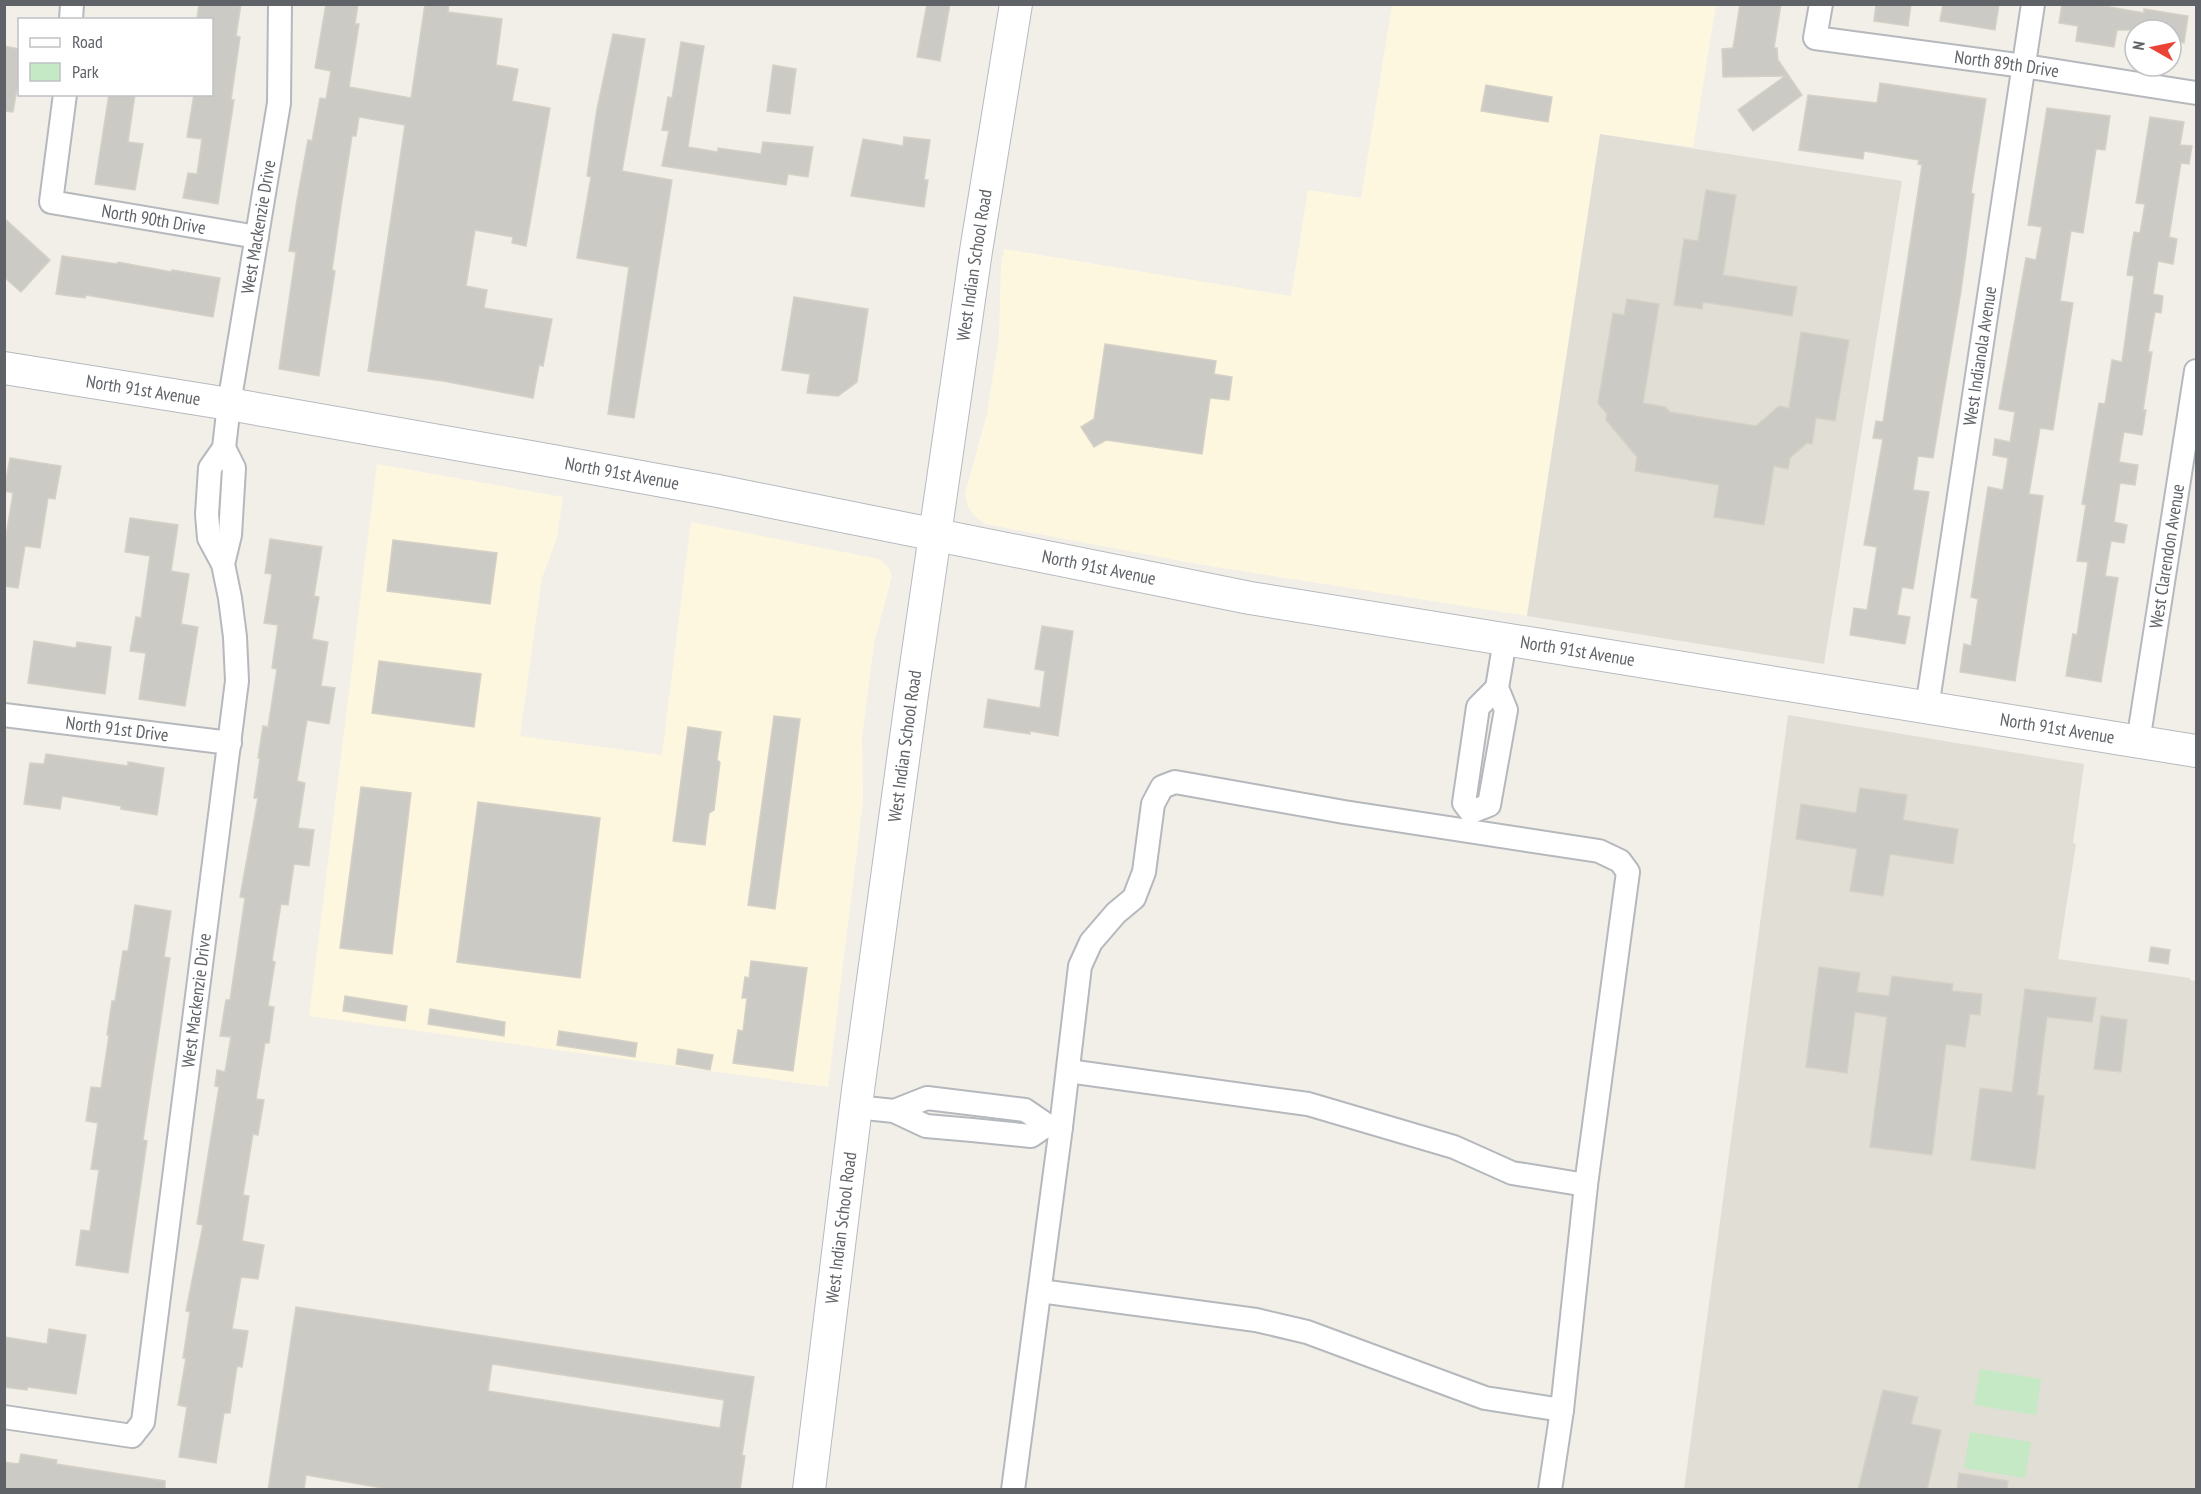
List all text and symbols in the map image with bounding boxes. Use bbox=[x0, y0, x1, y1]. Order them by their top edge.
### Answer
legend bbox=[18, 18, 213, 96]
north arrow bbox=[2123, 18, 2183, 78]
text: Road bbox=[72, 30, 103, 53]
text: N bbox=[2128, 40, 2149, 51]
street label: North 89th Drive bbox=[1953, 45, 2061, 82]
text: Park bbox=[72, 60, 99, 83]
street label: West Mackenzie Drive bbox=[235, 158, 280, 296]
street label: West Indian School Road bbox=[951, 188, 997, 342]
street label: North 90th Drive bbox=[100, 199, 207, 239]
street label: West Indianola Avenue bbox=[1958, 285, 2001, 427]
street label: North 91st Avenue bbox=[84, 369, 202, 410]
street label: North 91st Avenue bbox=[563, 451, 681, 495]
street label: West Clarendon Avenue bbox=[2144, 482, 2189, 630]
street label: North 91st Avenue bbox=[1040, 544, 1158, 590]
street label: North 91st Avenue bbox=[1519, 630, 1637, 671]
street label: West Indian School Road bbox=[883, 669, 926, 823]
street label: North 91st Avenue bbox=[1998, 707, 2116, 749]
street label: North 91st Drive bbox=[64, 711, 170, 746]
street label: West Mackenzie Drive bbox=[176, 932, 216, 1069]
street label: West Indian School Road bbox=[820, 1151, 861, 1305]

